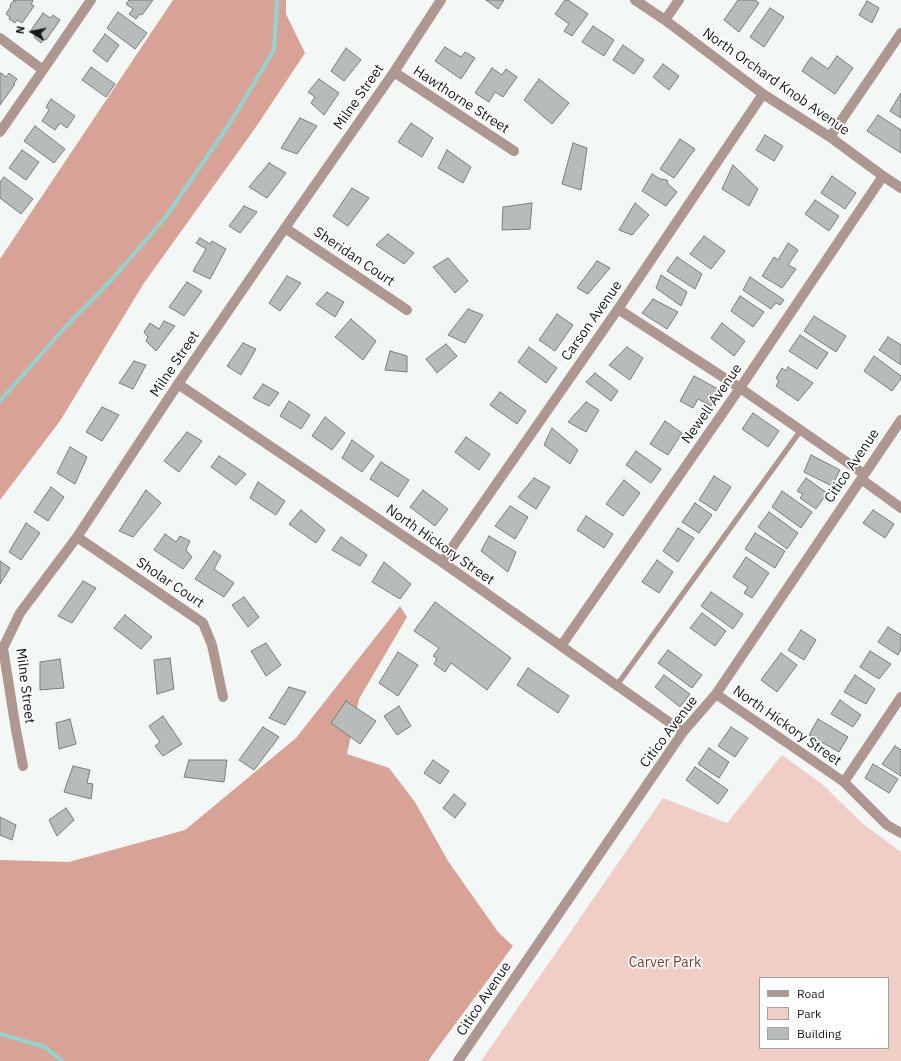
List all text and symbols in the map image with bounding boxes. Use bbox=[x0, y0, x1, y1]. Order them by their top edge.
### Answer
north arrow bbox=[12, 12, 52, 52]
text: N bbox=[13, 25, 28, 35]
street label: North Orchard Knob Avenue bbox=[699, 25, 853, 139]
street label: Milne Street bbox=[330, 61, 388, 133]
street label: Hawthorne Street bbox=[410, 63, 512, 137]
street label: Sheridan Court bbox=[310, 224, 398, 290]
street label: Carson Avenue bbox=[558, 278, 626, 364]
street label: Milne Street bbox=[147, 328, 203, 400]
street label: Newell Avenue bbox=[678, 361, 746, 447]
street label: Citico Avenue bbox=[821, 426, 883, 506]
street label: North Hickory Street bbox=[383, 501, 497, 589]
street label: Sholar Court bbox=[133, 554, 207, 612]
street label: Milne Street bbox=[12, 647, 38, 725]
street label: North Hickory Street bbox=[730, 682, 844, 770]
street label: Citico Avenue bbox=[637, 693, 701, 771]
park label: Carver Park bbox=[629, 955, 701, 971]
street label: Citico Avenue bbox=[453, 959, 515, 1039]
legend bbox=[759, 977, 889, 1049]
text: Road bbox=[797, 986, 825, 1001]
text: Park bbox=[797, 1006, 821, 1021]
text: Building bbox=[797, 1026, 841, 1041]

